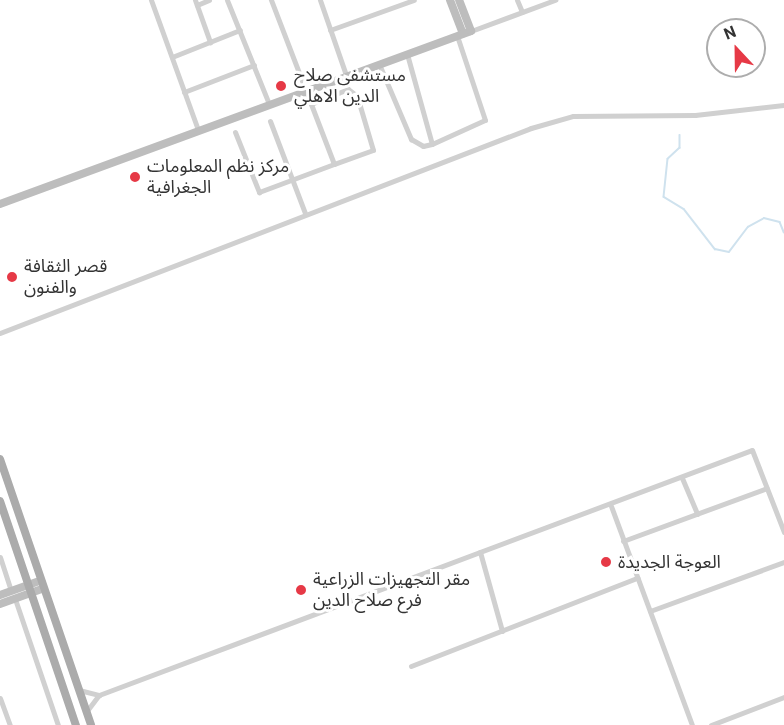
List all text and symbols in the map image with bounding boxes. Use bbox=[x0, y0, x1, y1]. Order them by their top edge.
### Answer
north arrow bbox=[706, 18, 766, 78]
text: N bbox=[721, 22, 739, 44]
place label: مستشفى صلاح الدين الاهلي bbox=[294, 65, 406, 107]
marker: مستشفى صلاح الدين الاهلي bbox=[272, 77, 290, 95]
place label: مركز نظم المعلومات الجغرافية bbox=[147, 156, 289, 198]
marker: مركز نظم المعلومات الجغرافية bbox=[128, 170, 142, 184]
place label: قصر الثقافة والفنون bbox=[24, 256, 107, 298]
marker: قصر الثقافة والفنون bbox=[5, 270, 19, 284]
place label: العوجة الجديدة bbox=[618, 551, 721, 573]
marker: العوجة الجديدة bbox=[599, 555, 613, 569]
place label: مقر التجهيزات الزراعية فرع صلاح الدين bbox=[313, 569, 470, 612]
marker: مقر التجهيزات الزراعية فرع صلاح الدين bbox=[294, 583, 308, 597]

